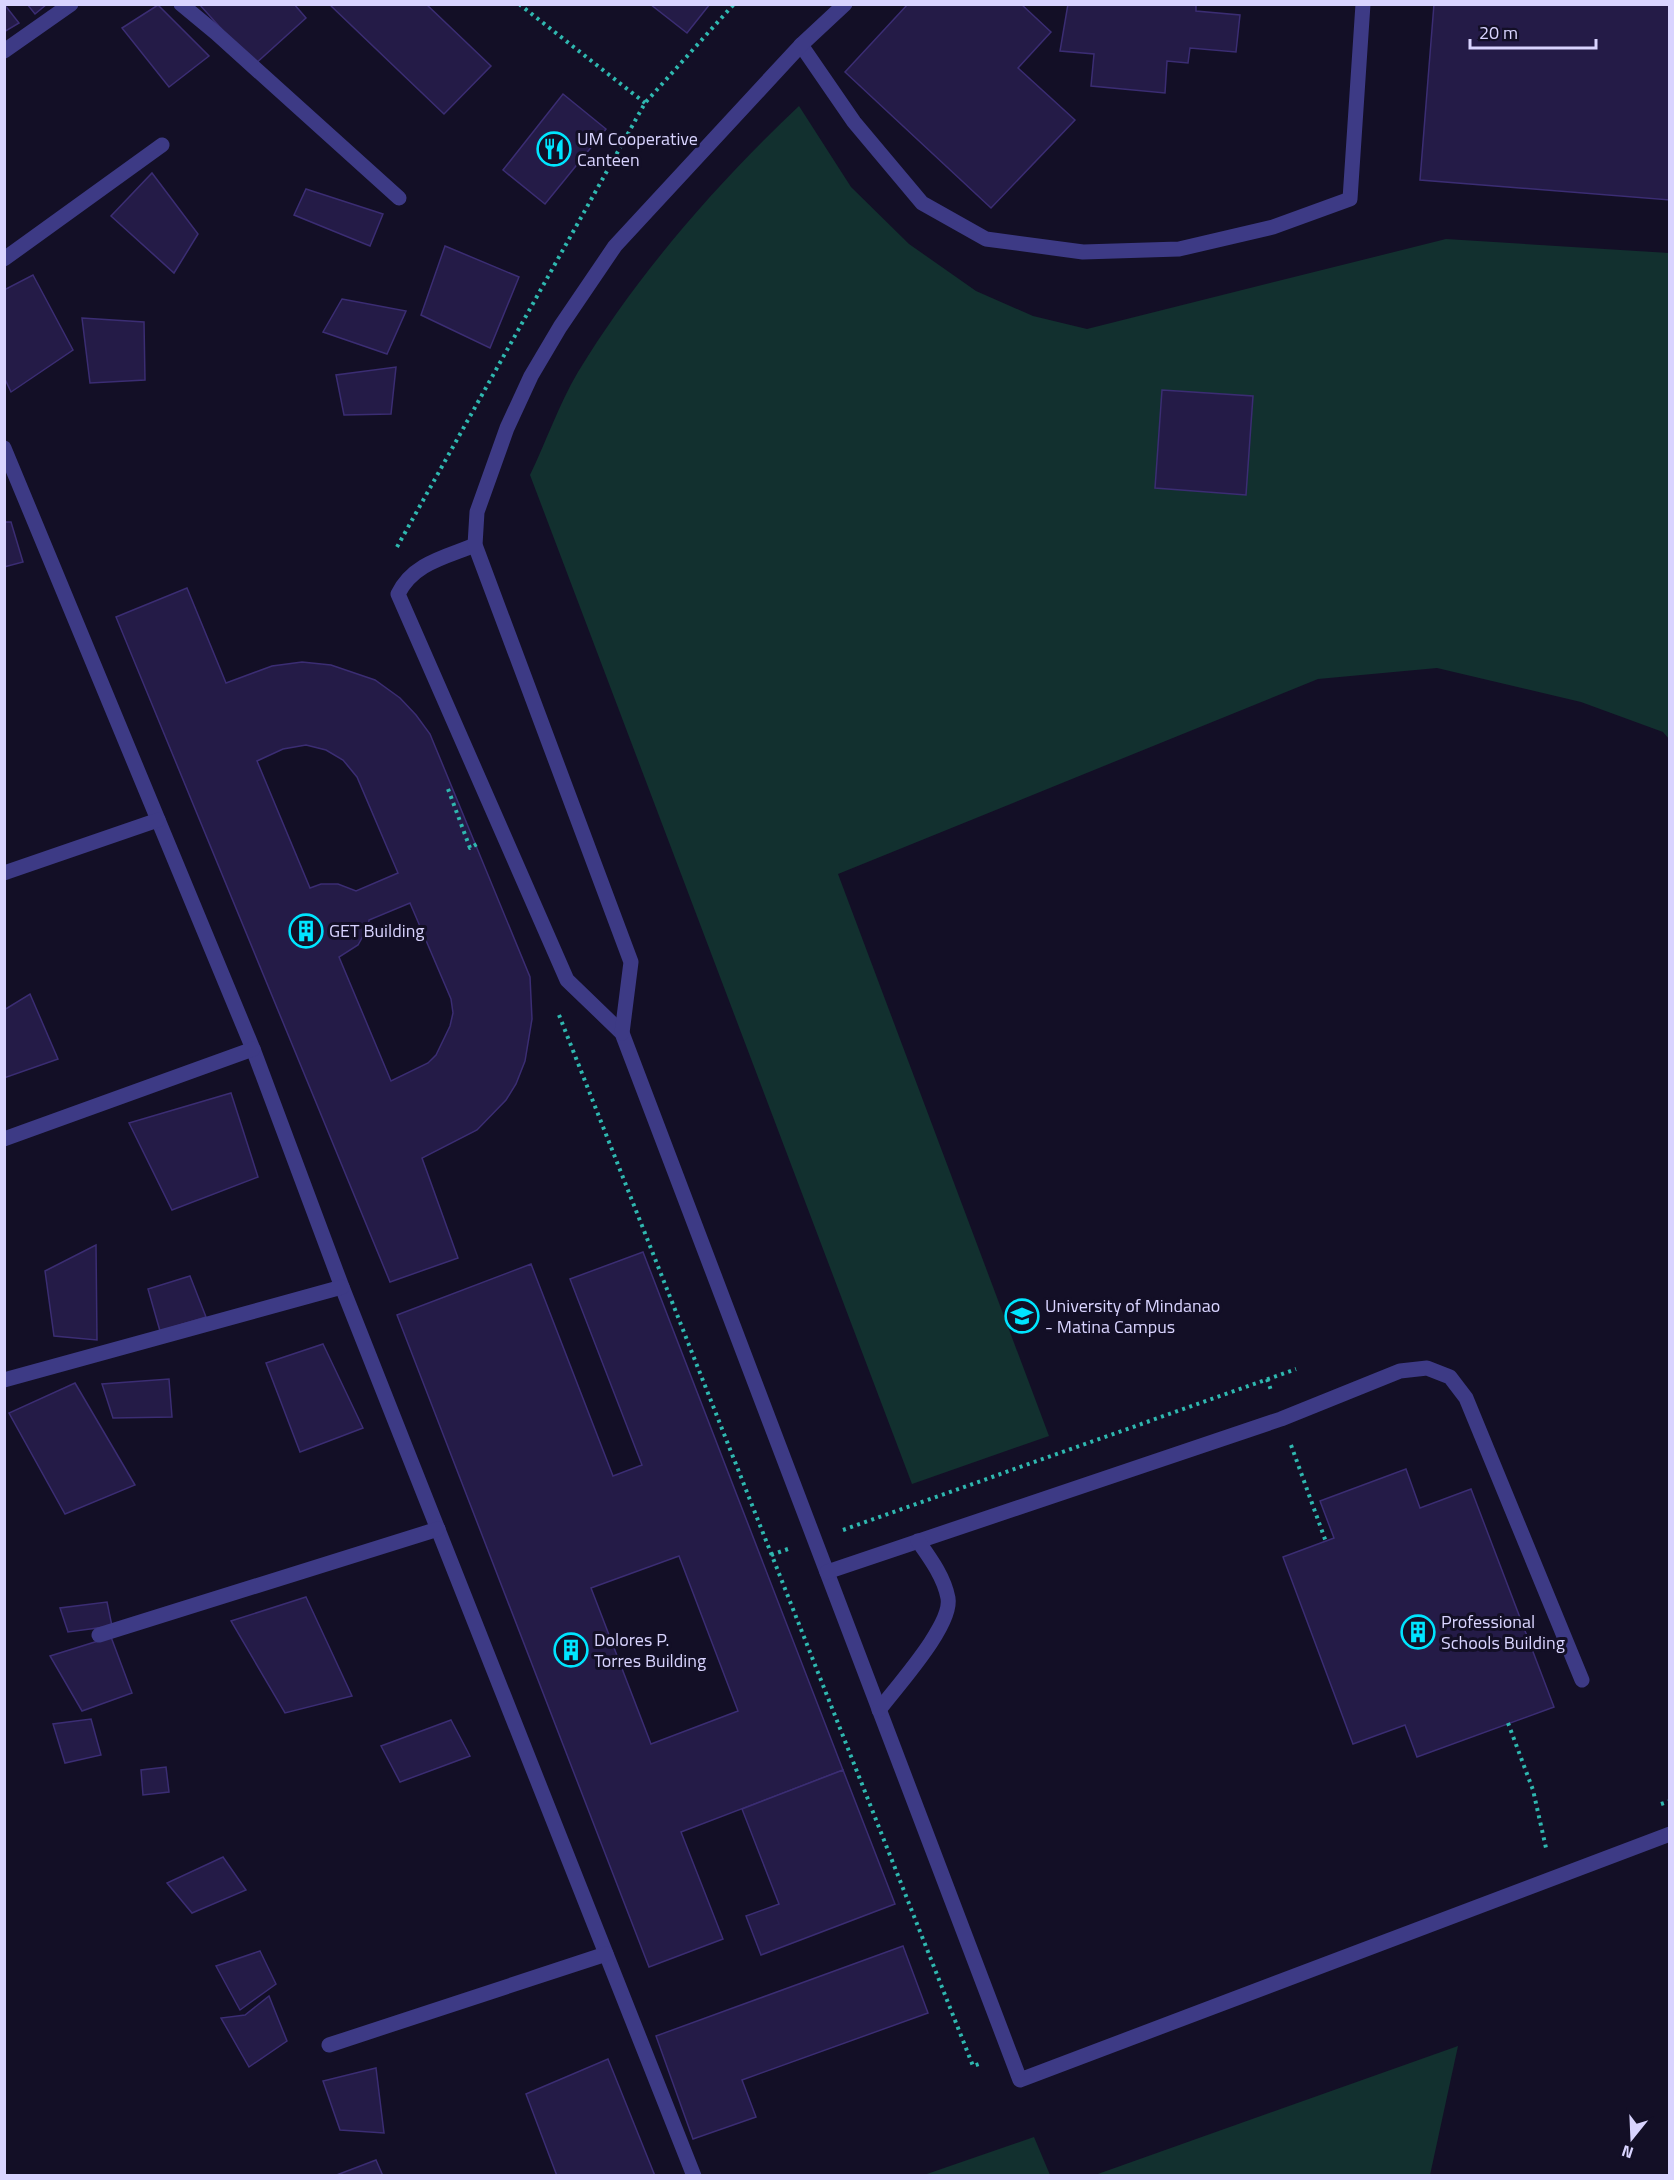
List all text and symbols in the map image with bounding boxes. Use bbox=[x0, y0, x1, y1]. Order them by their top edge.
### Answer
scale bar bbox=[1470, 12, 1596, 50]
text: 20 m bbox=[1479, 19, 1518, 46]
place label: UM Cooperative Canteen bbox=[577, 125, 698, 173]
restaurant icon: UM Cooperative Canteen bbox=[536, 131, 572, 167]
building icon: GET Building bbox=[288, 913, 324, 949]
place label: GET Building bbox=[329, 917, 425, 944]
place label: University of Mindanao - Matina Campus bbox=[1045, 1292, 1220, 1340]
school or university icon: University of Mindanao - Matina Campus bbox=[1004, 1298, 1040, 1334]
place label: Professional Schools Building bbox=[1441, 1608, 1565, 1656]
building icon: Professional Schools Building bbox=[1400, 1614, 1436, 1650]
place label: Dolores P. Torres Building bbox=[594, 1626, 706, 1674]
building icon: Dolores P. Torres Building bbox=[553, 1632, 589, 1668]
north arrow bbox=[1602, 2108, 1662, 2168]
text: N bbox=[1618, 2139, 1636, 2165]

